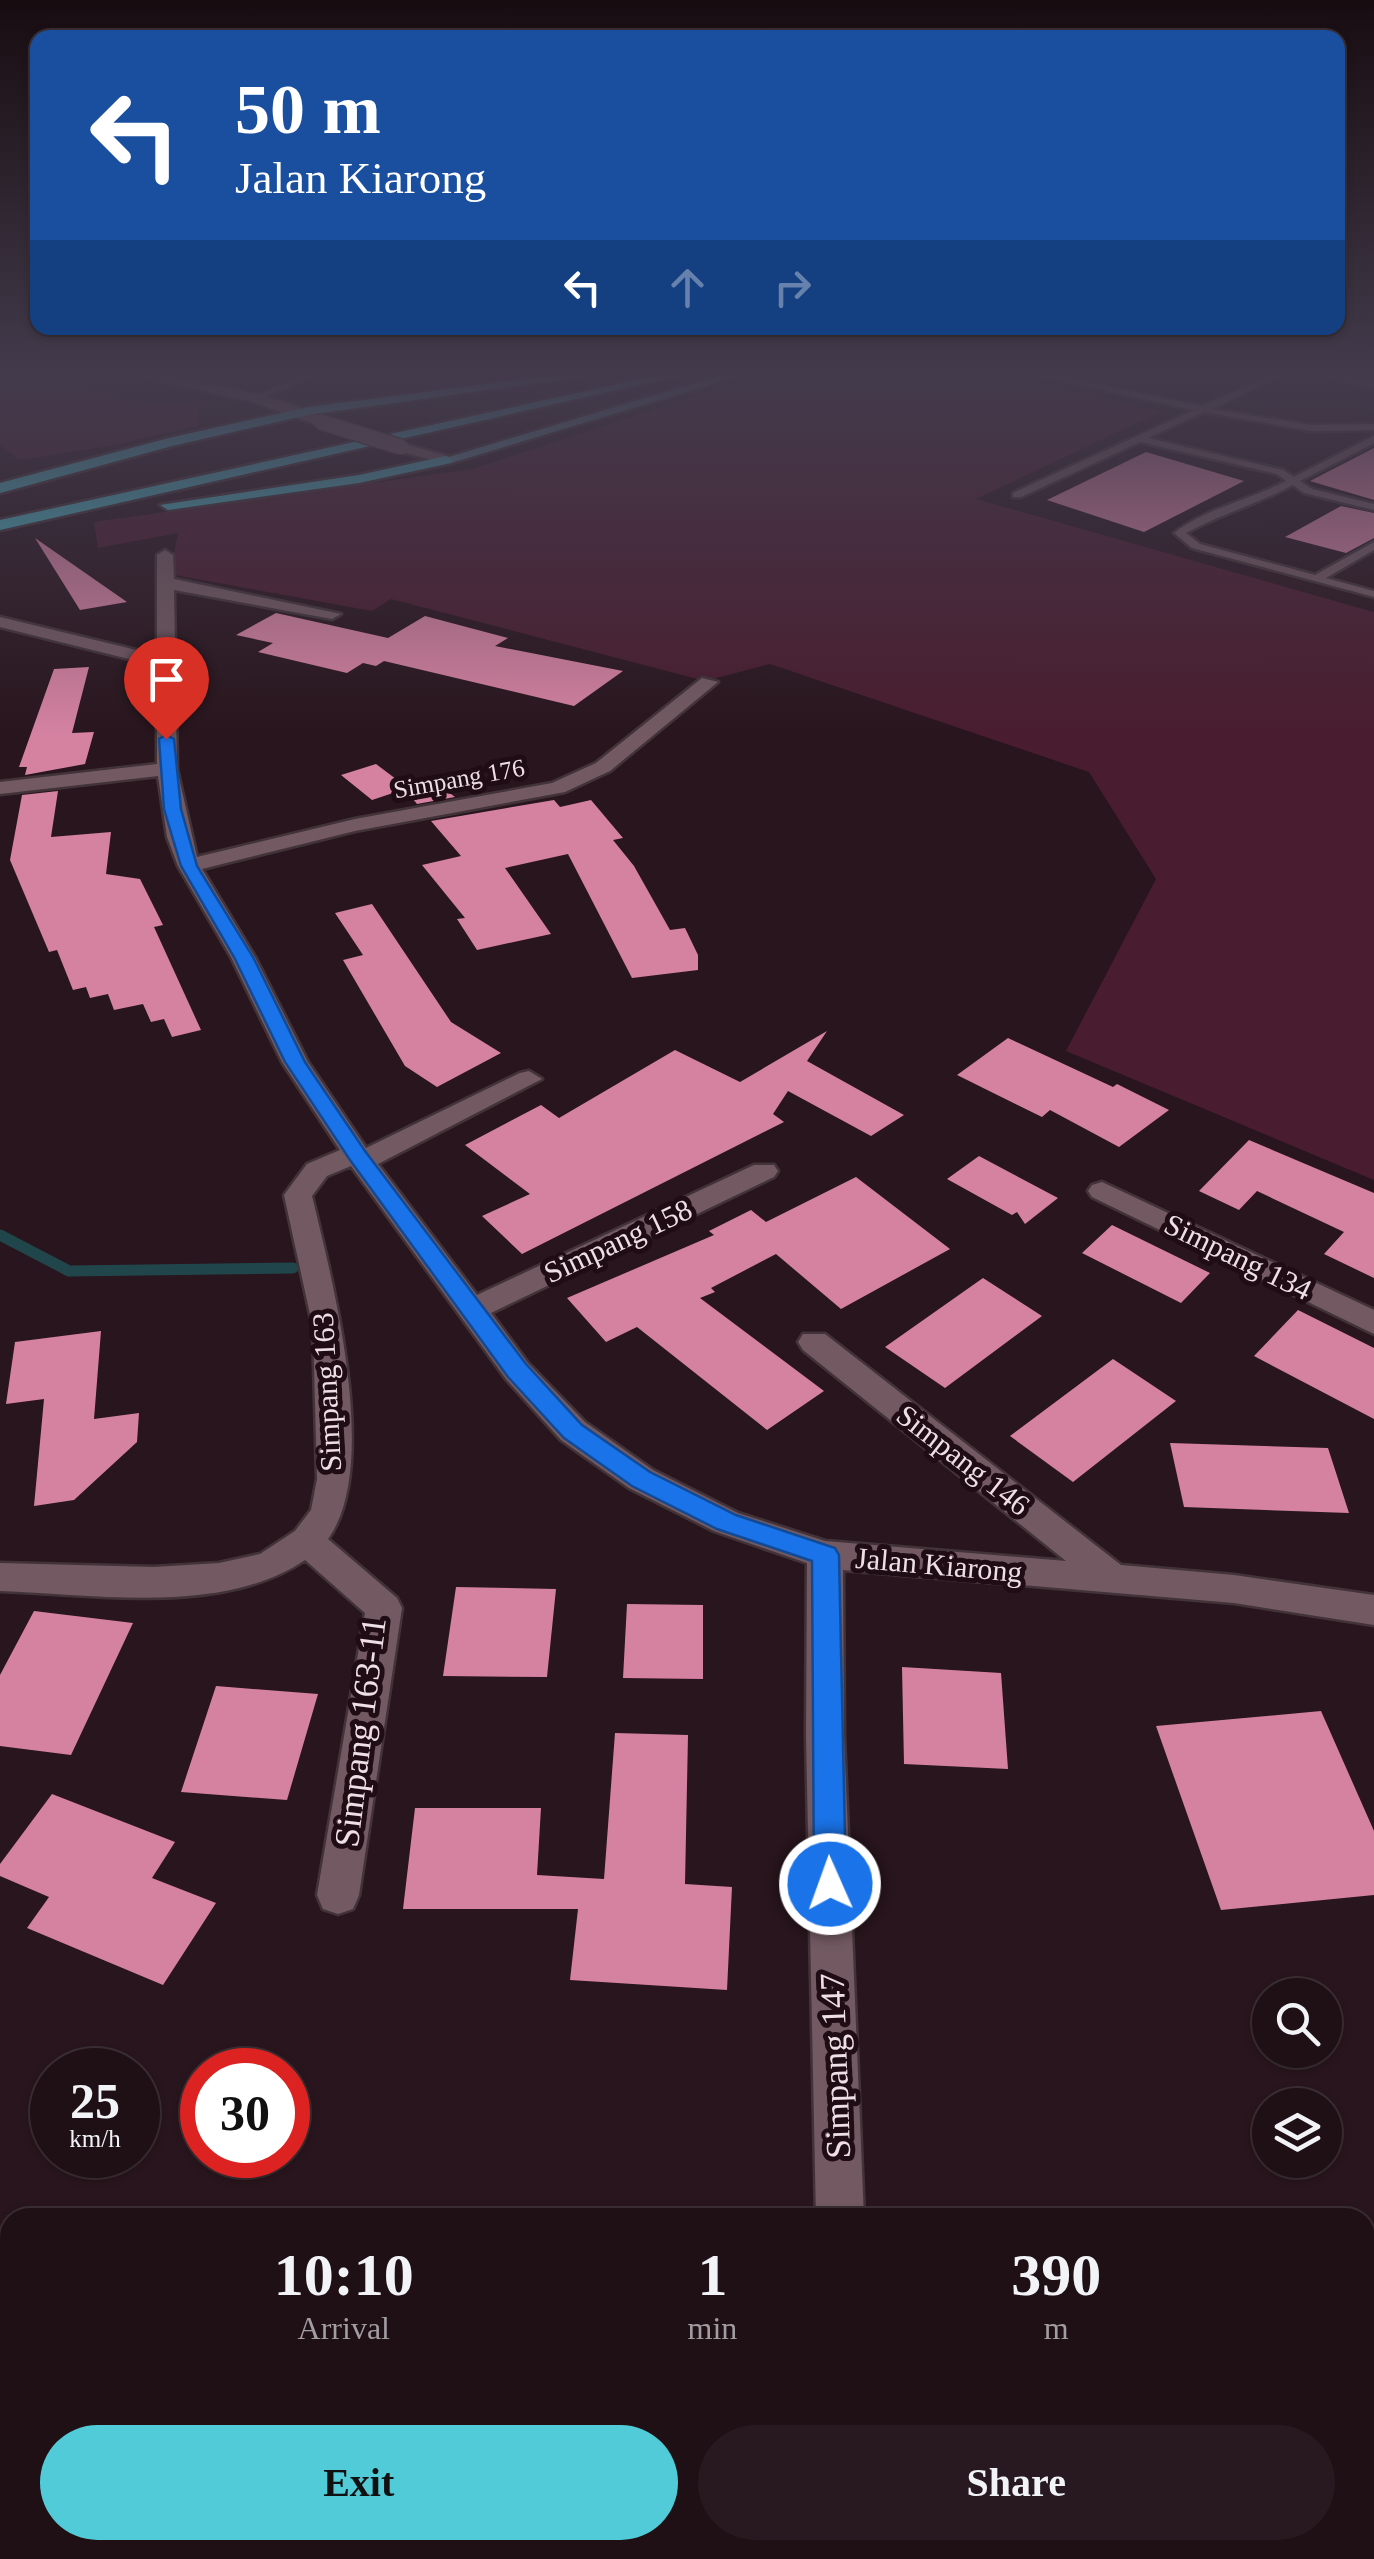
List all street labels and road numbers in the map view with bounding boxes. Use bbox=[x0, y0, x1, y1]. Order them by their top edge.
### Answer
street label: Simpang 176 bbox=[391, 754, 527, 803]
street label: Simpang 158 bbox=[539, 1192, 697, 1289]
street label: Simpang 134 bbox=[1159, 1207, 1317, 1306]
street label: Simpang 163 bbox=[306, 1312, 347, 1472]
street label: Simpang 146 bbox=[890, 1398, 1036, 1522]
street label: Jalan Kiarong bbox=[854, 1541, 1024, 1588]
street label: Simpang 163-11 bbox=[327, 1615, 394, 1849]
street label: Simpang 147 bbox=[813, 1973, 858, 2159]

